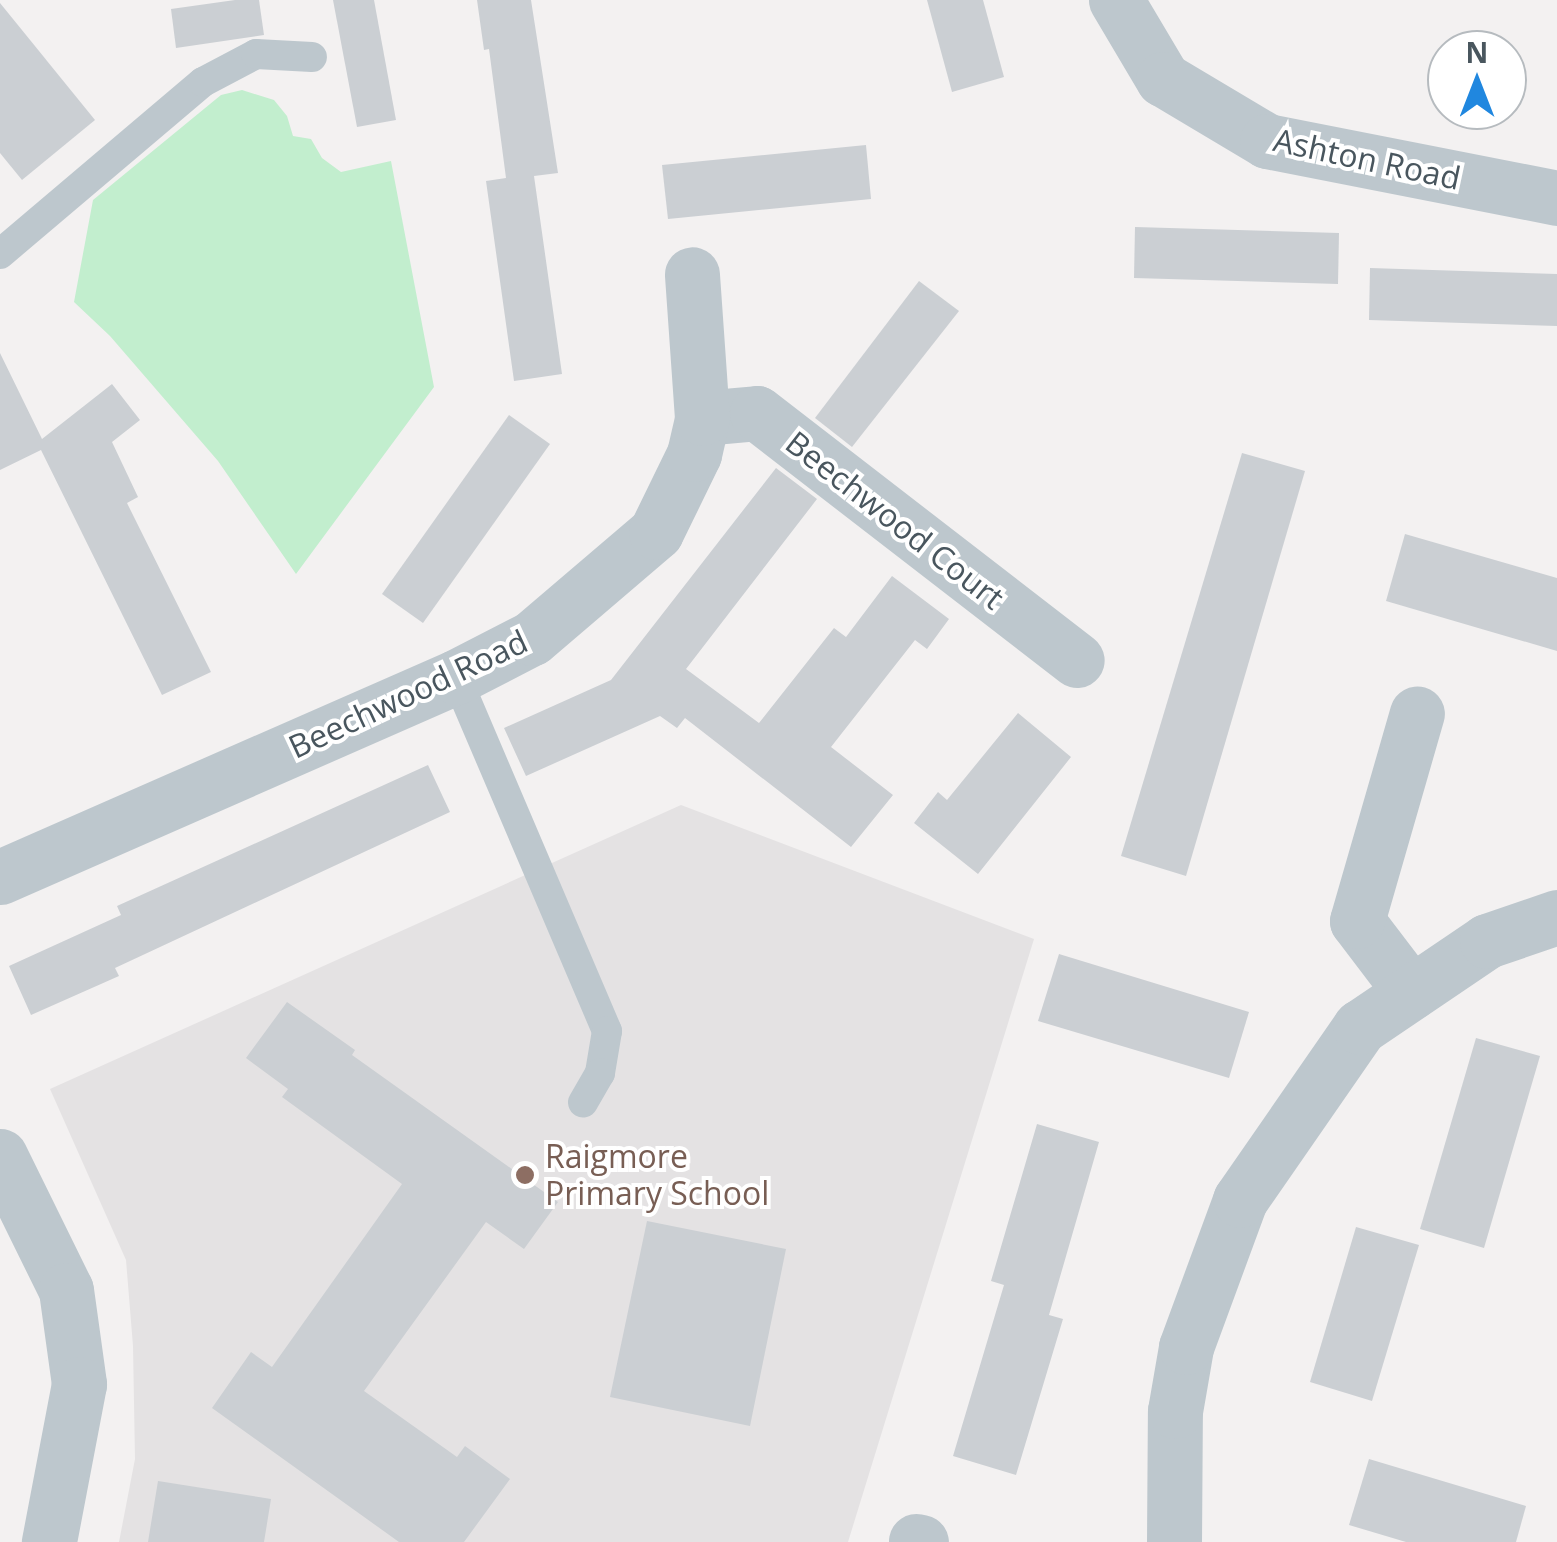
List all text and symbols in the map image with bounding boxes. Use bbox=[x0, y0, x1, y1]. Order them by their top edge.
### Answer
north arrow bbox=[1427, 30, 1527, 130]
text: N bbox=[1466, 33, 1488, 71]
street label: Ashton Road bbox=[1270, 120, 1464, 198]
street label: Beechwood Court bbox=[778, 423, 1012, 617]
street label: Beechwood Road bbox=[282, 622, 534, 766]
place label: Raigmore Primary School bbox=[545, 1138, 769, 1213]
marker: Raigmore Primary School bbox=[514, 1164, 536, 1186]

